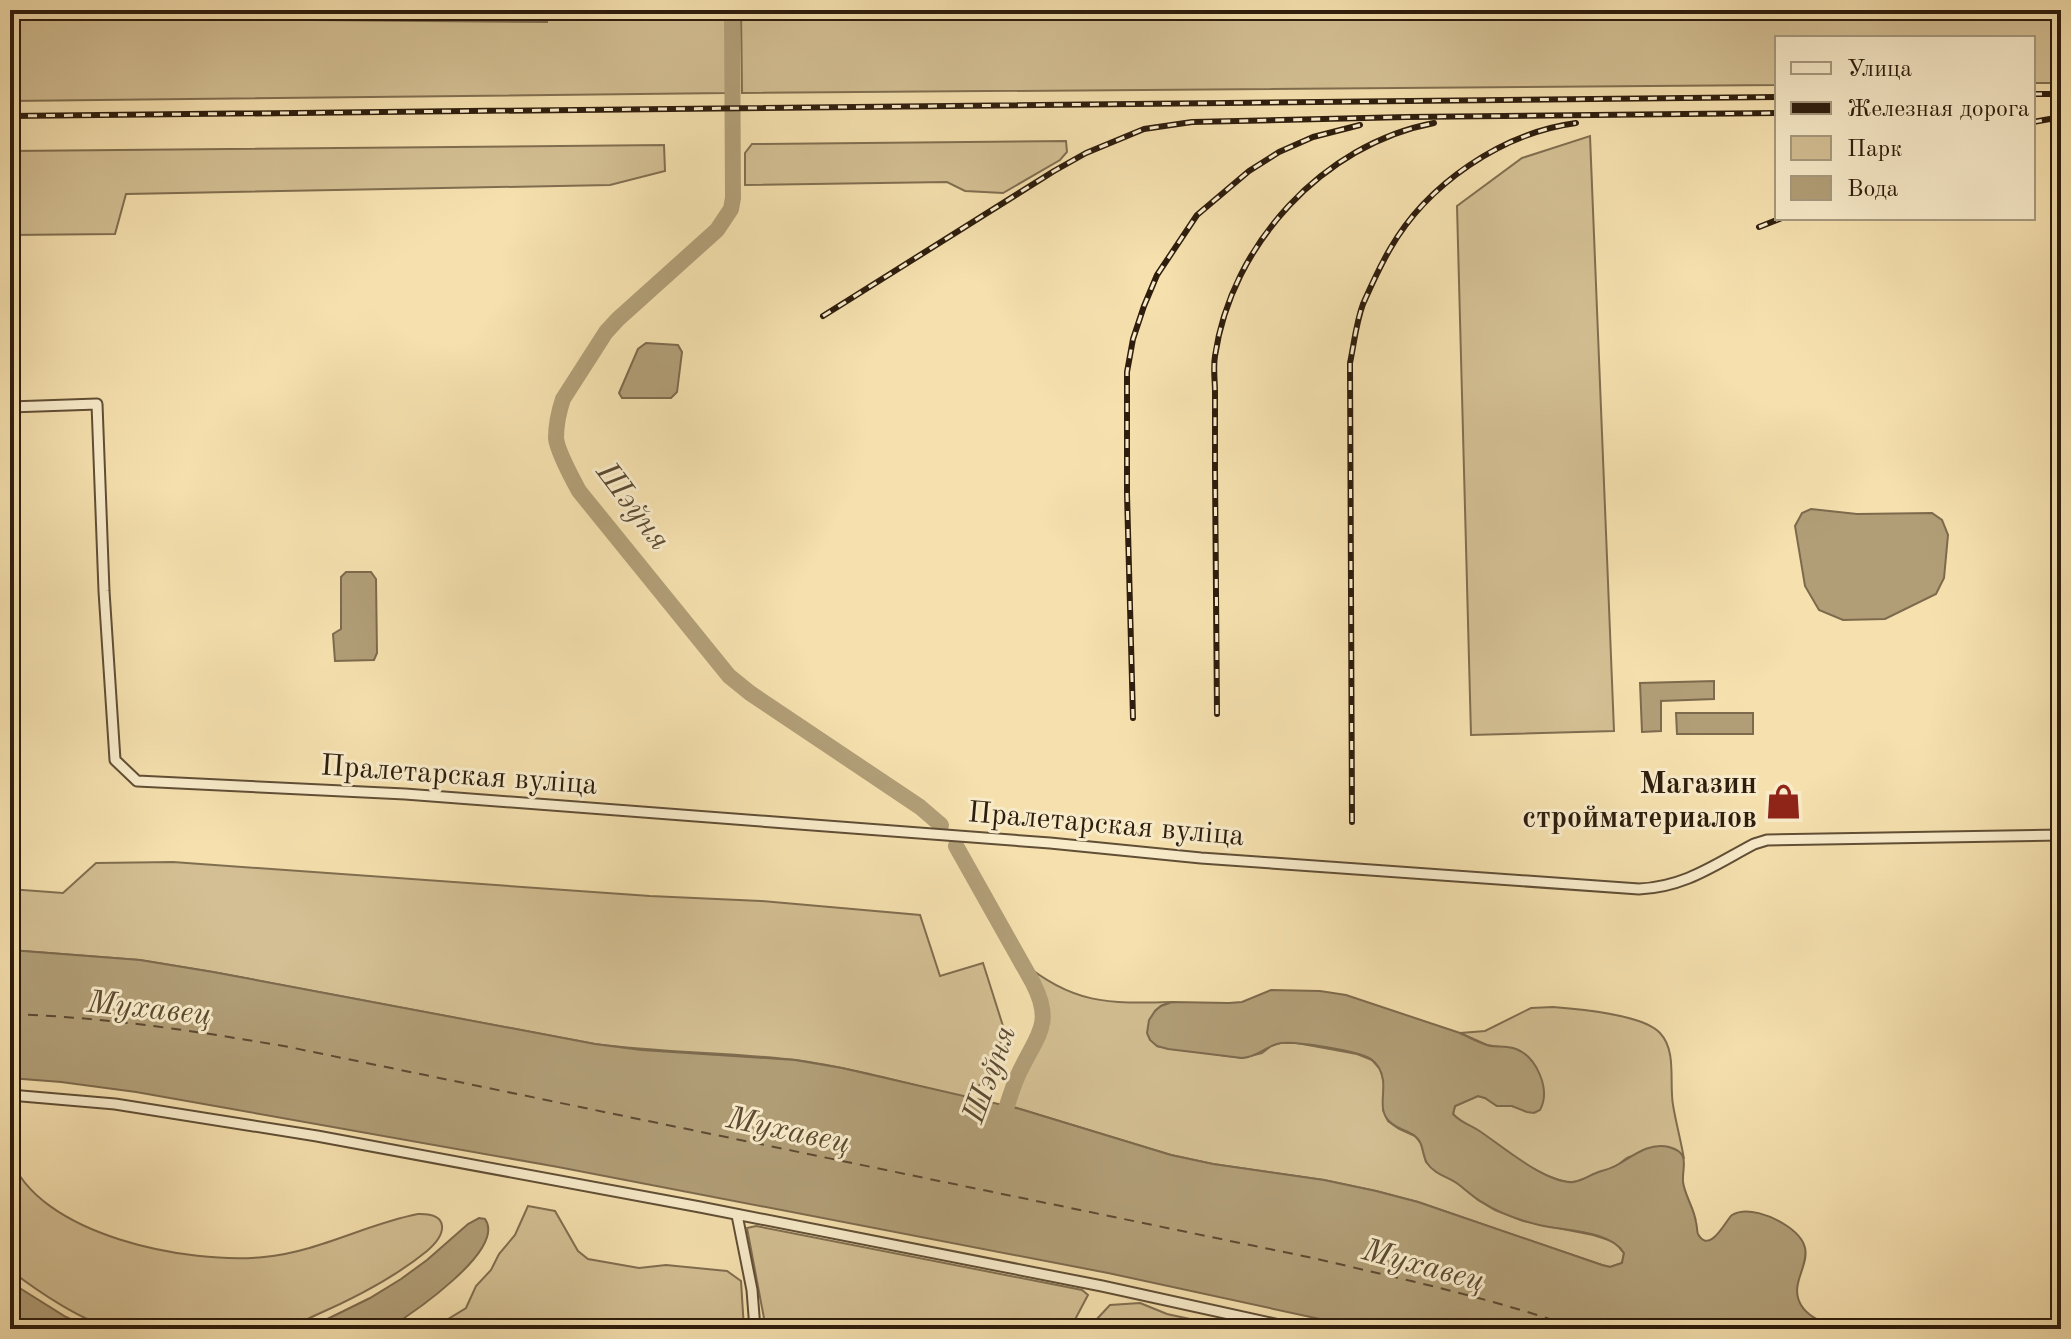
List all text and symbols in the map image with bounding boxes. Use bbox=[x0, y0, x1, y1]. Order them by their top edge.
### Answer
legend bbox=[1775, 36, 2035, 220]
text: Улица bbox=[1847, 58, 1912, 82]
text: Железная дорога bbox=[1847, 98, 2030, 122]
text: Парк bbox=[1847, 138, 1902, 162]
text: Вода bbox=[1847, 178, 1899, 202]
water label: Шэўня bbox=[588, 456, 675, 557]
street label: Пралетарская вуліца bbox=[320, 751, 599, 801]
place label: Магазин стройматериалов bbox=[1522, 770, 1757, 834]
shop icon: Магазин стройматериалов bbox=[1764, 783, 1802, 821]
street label: Пралетарская вуліца bbox=[966, 798, 1246, 852]
water label: Мухавец bbox=[84, 987, 213, 1032]
water label: Шэўня bbox=[958, 1022, 1023, 1129]
water label: Мухавец bbox=[722, 1103, 853, 1161]
water label: Мухавец bbox=[1357, 1235, 1488, 1299]

